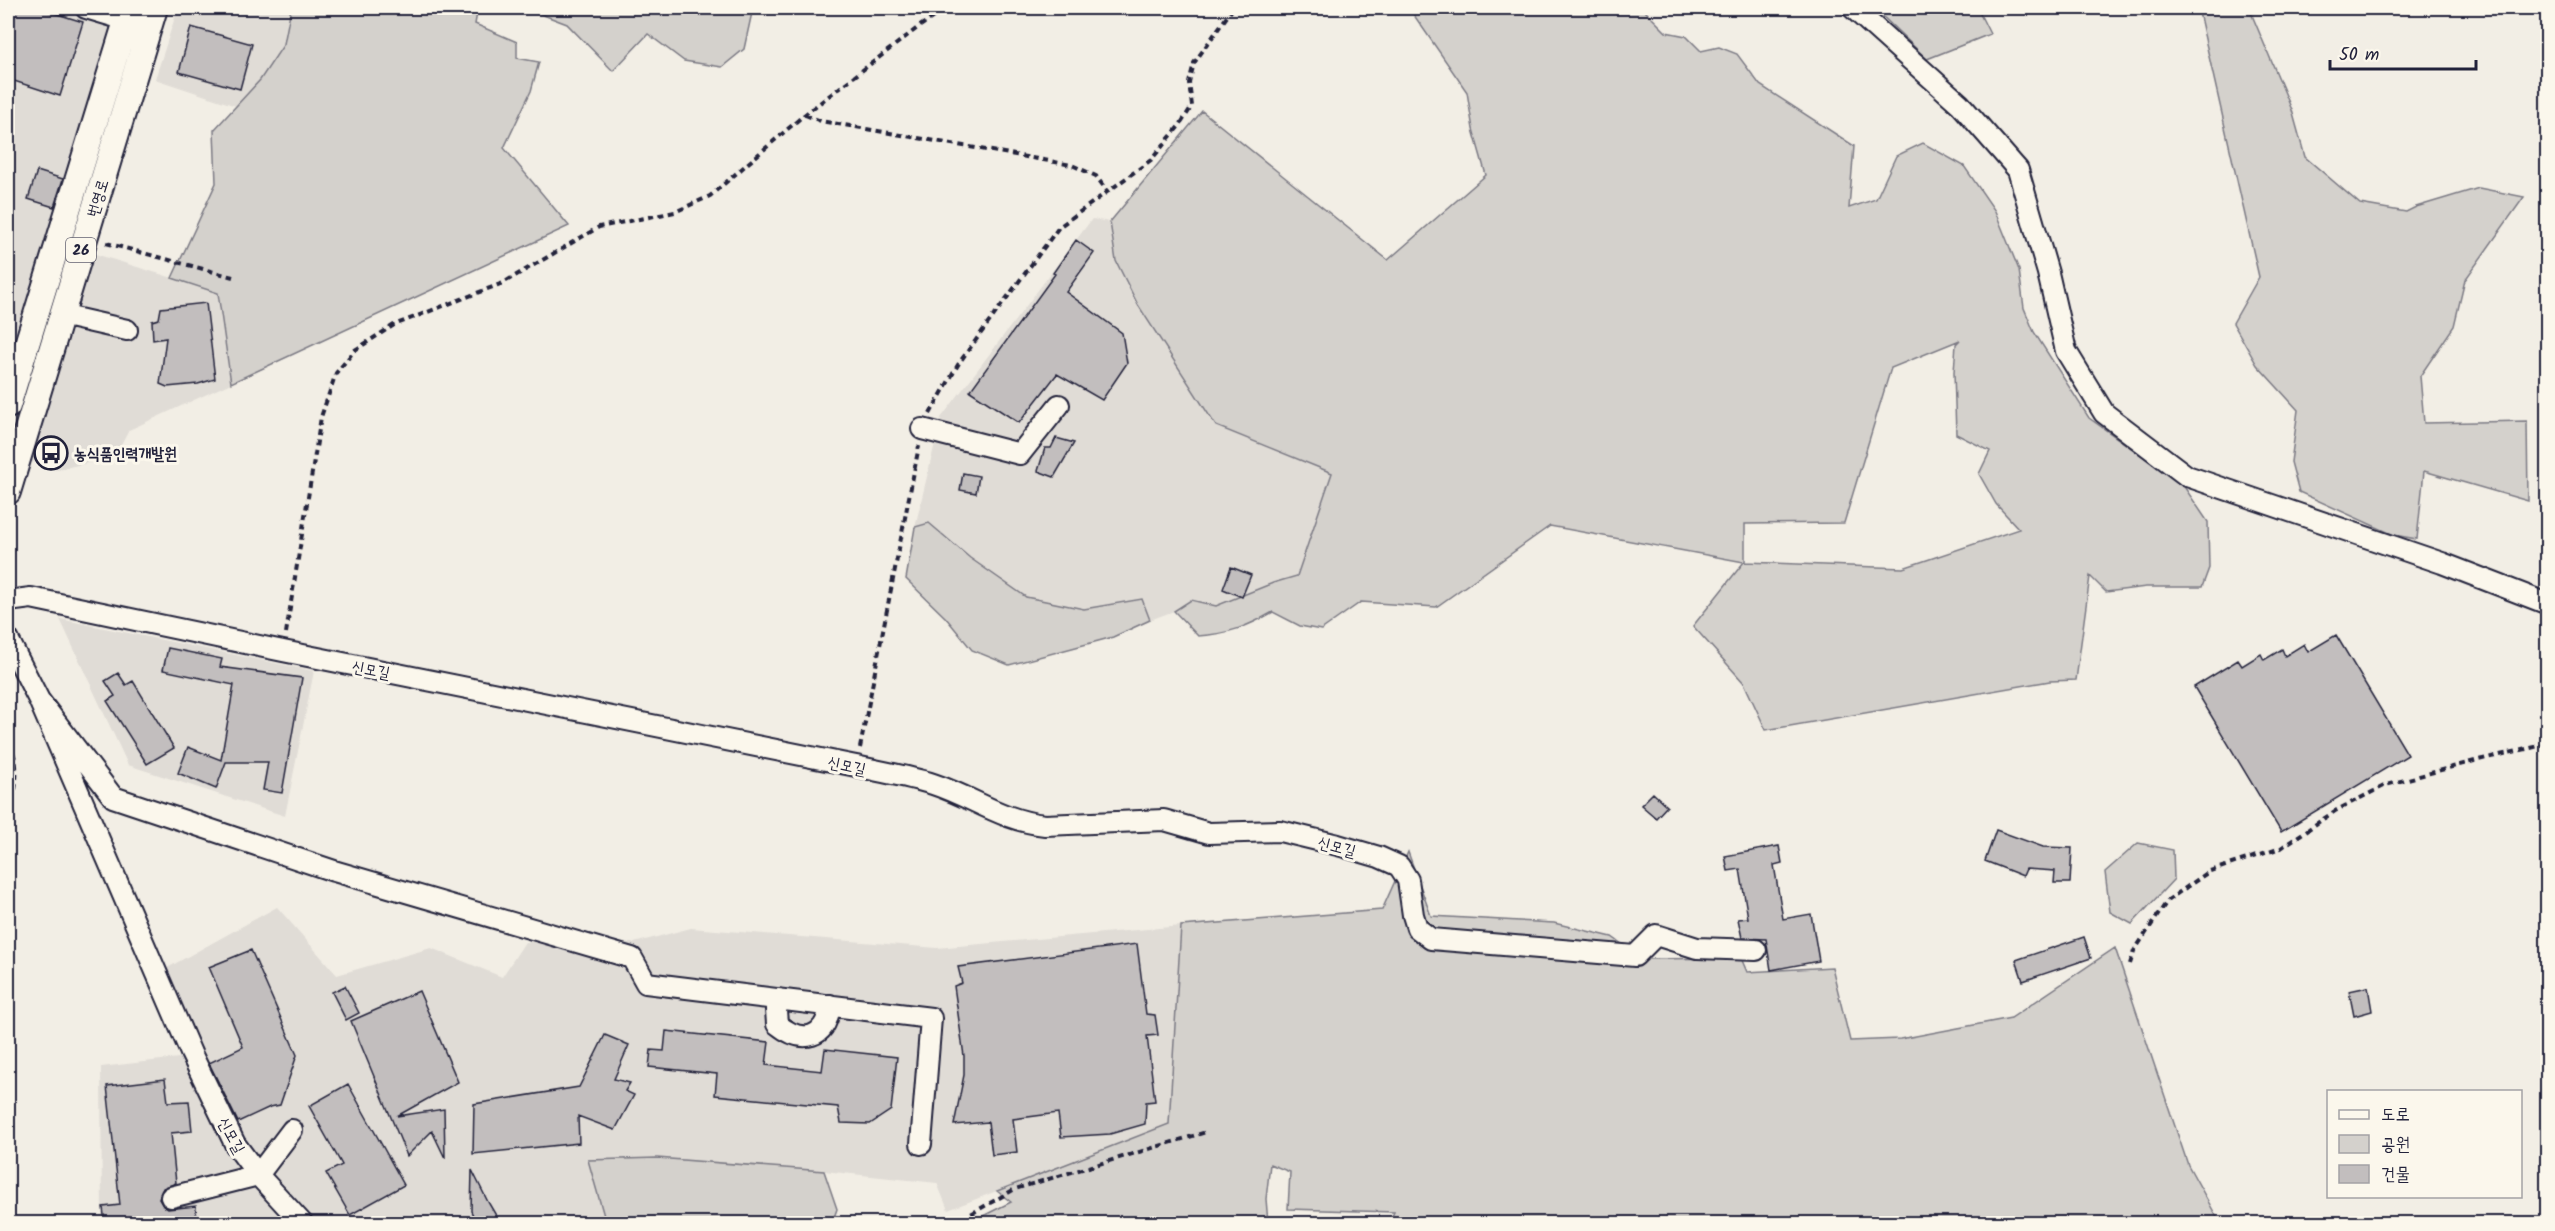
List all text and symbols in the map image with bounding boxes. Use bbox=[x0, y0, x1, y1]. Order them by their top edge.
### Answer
scale bar bbox=[2330, 33, 2476, 71]
text: 50 m bbox=[2339, 41, 2379, 70]
street label: 번영로 bbox=[81, 176, 116, 221]
road number: 26 bbox=[66, 238, 96, 262]
bus stop icon: 농식품인력개발원 bbox=[33, 435, 69, 471]
place label: 농식품인력개발원 bbox=[74, 442, 177, 467]
street label: 신모길 bbox=[349, 655, 392, 686]
street label: 신모길 bbox=[825, 750, 868, 783]
street label: 신모길 bbox=[1315, 830, 1359, 865]
legend bbox=[2327, 1090, 2522, 1198]
text: 도로 bbox=[2381, 1101, 2410, 1130]
street label: 신모길 bbox=[210, 1113, 251, 1159]
text: 공원 bbox=[2381, 1131, 2410, 1160]
text: 건물 bbox=[2381, 1161, 2410, 1190]

